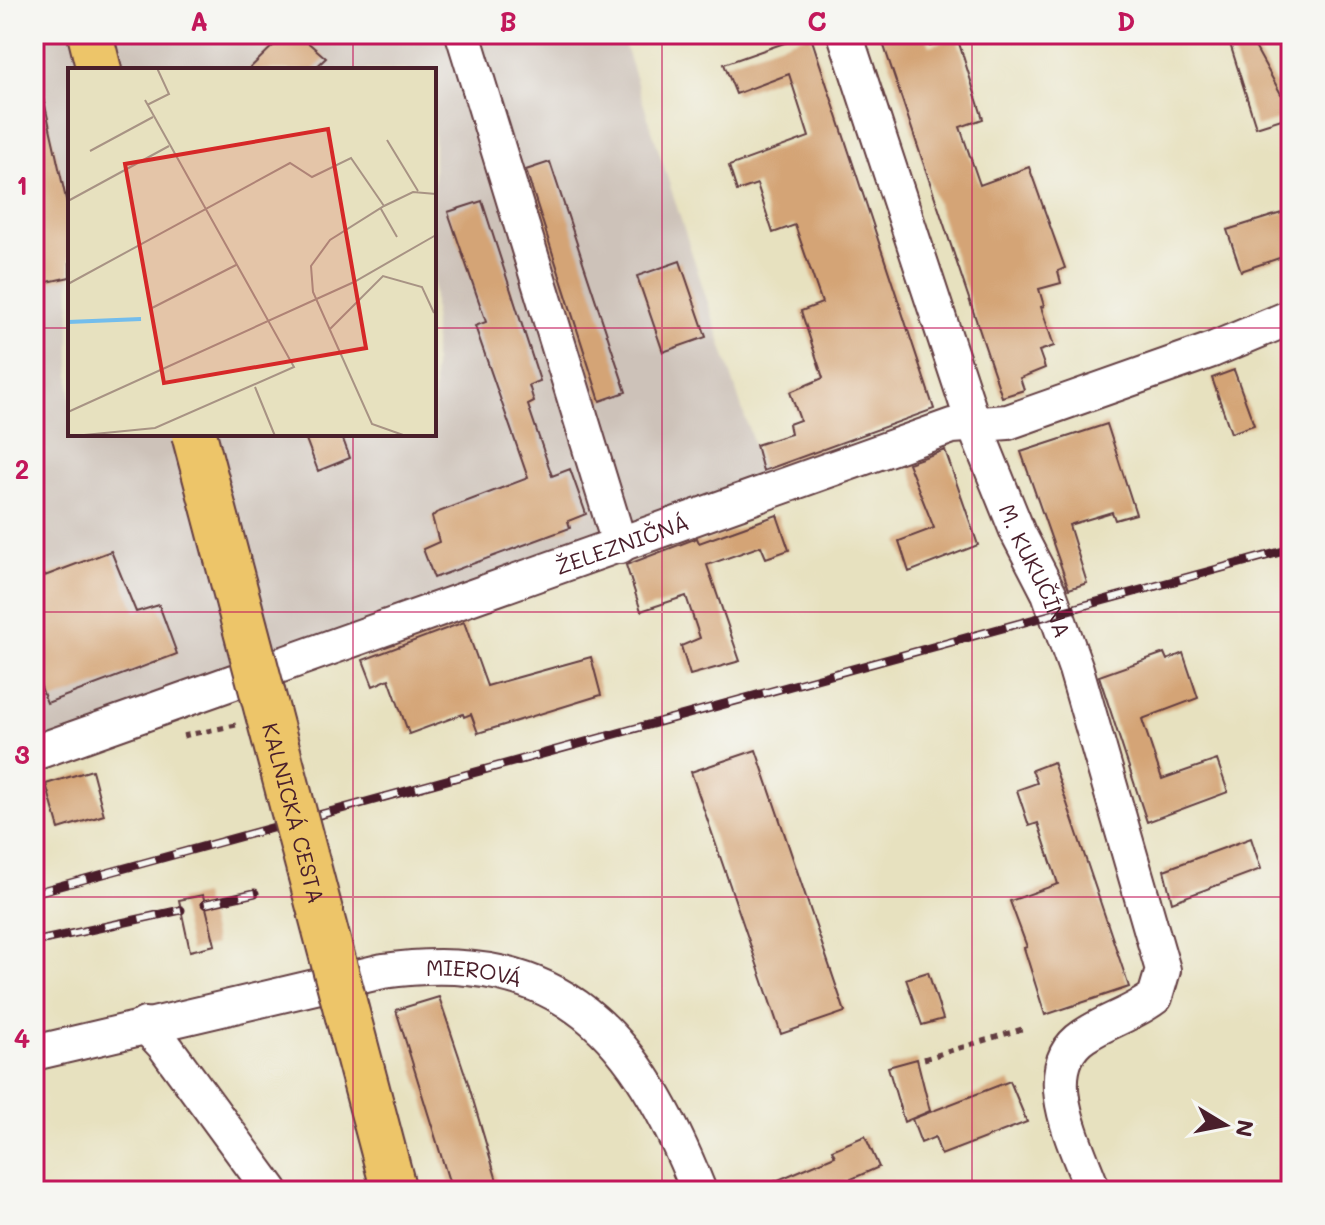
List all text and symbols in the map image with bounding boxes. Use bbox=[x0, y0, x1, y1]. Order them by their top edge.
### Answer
text: A bbox=[190, 4, 208, 38]
text: B bbox=[499, 4, 517, 38]
text: C bbox=[807, 4, 827, 38]
text: D bbox=[1117, 4, 1135, 38]
inset map bbox=[68, 68, 436, 436]
text: 1 bbox=[16, 168, 28, 202]
text: 2 bbox=[15, 452, 29, 486]
street label: M. KUKUČÍNA bbox=[993, 499, 1078, 641]
street label: ŽELEZNIČNÁ bbox=[551, 507, 692, 581]
street label: KALNICKÁ CESTA bbox=[256, 720, 332, 906]
text: 3 bbox=[14, 737, 30, 771]
street label: MIEROVÁ bbox=[426, 952, 526, 993]
text: 4 bbox=[14, 1021, 30, 1055]
north arrow bbox=[1185, 1085, 1265, 1165]
text: N bbox=[1229, 1118, 1261, 1139]

